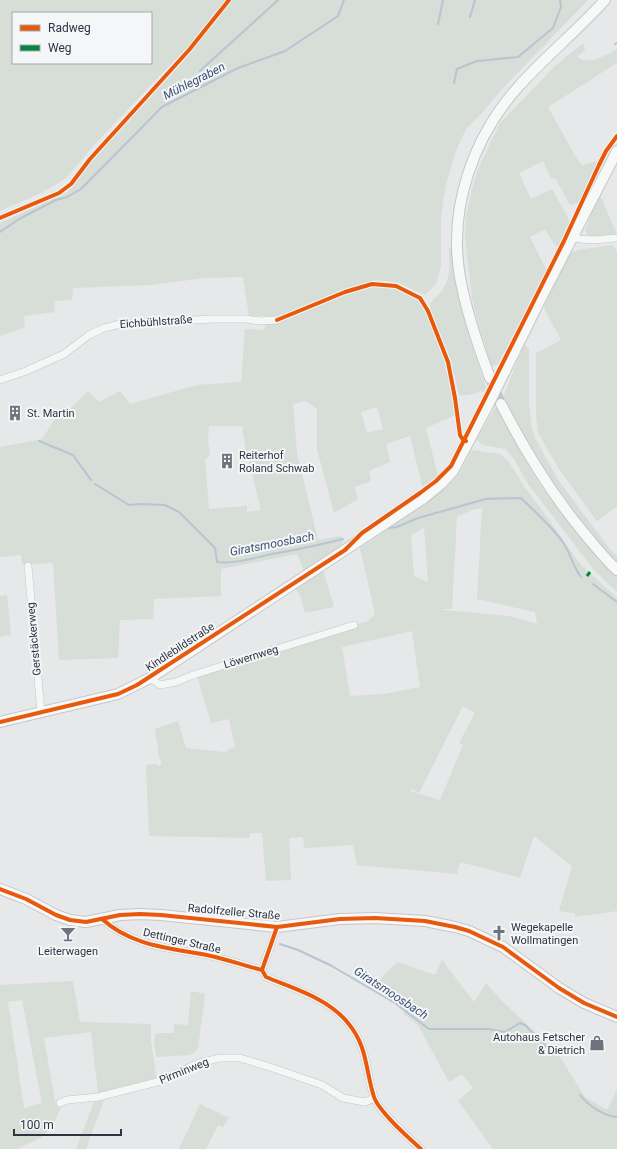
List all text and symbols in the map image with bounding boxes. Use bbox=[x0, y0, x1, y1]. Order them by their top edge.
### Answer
legend bbox=[12, 12, 152, 64]
text: Radweg bbox=[48, 21, 91, 35]
text: Weg bbox=[48, 41, 72, 55]
water label: Mühlegraben bbox=[161, 59, 227, 103]
street label: Eichbühlstraße bbox=[119, 313, 193, 331]
building icon: St. Martin bbox=[6, 404, 24, 422]
place label: St. Martin bbox=[27, 407, 75, 420]
place label: Reiterhof Roland Schwab bbox=[239, 449, 315, 475]
building icon: Reiterhof Roland Schwab bbox=[218, 452, 236, 470]
water label: Giratsmoosbach bbox=[229, 529, 315, 559]
street label: Gerstäckerweg bbox=[24, 602, 44, 676]
street label: Kindlebildstraße bbox=[143, 620, 217, 674]
street label: Löwernweg bbox=[222, 643, 280, 671]
street label: Radolfzeller Straße bbox=[187, 901, 281, 923]
place label: Wegekapelle Wollmatingen bbox=[511, 921, 578, 947]
church icon: Wegekapelle Wollmatingen bbox=[490, 924, 508, 942]
bar icon: Leiterwagen bbox=[59, 925, 77, 943]
street label: Dettinger Straße bbox=[142, 926, 222, 956]
place label: Leiterwagen bbox=[38, 945, 98, 958]
water label: Giratsmoosbach bbox=[351, 964, 431, 1022]
place label: Autohaus Fetscher & Dietrich bbox=[493, 1031, 585, 1057]
shop icon: Autohaus Fetscher & Dietrich bbox=[588, 1034, 606, 1052]
street label: Pirminweg bbox=[157, 1055, 211, 1087]
scale bar bbox=[14, 1111, 121, 1137]
text: 100 m bbox=[20, 1118, 54, 1132]

